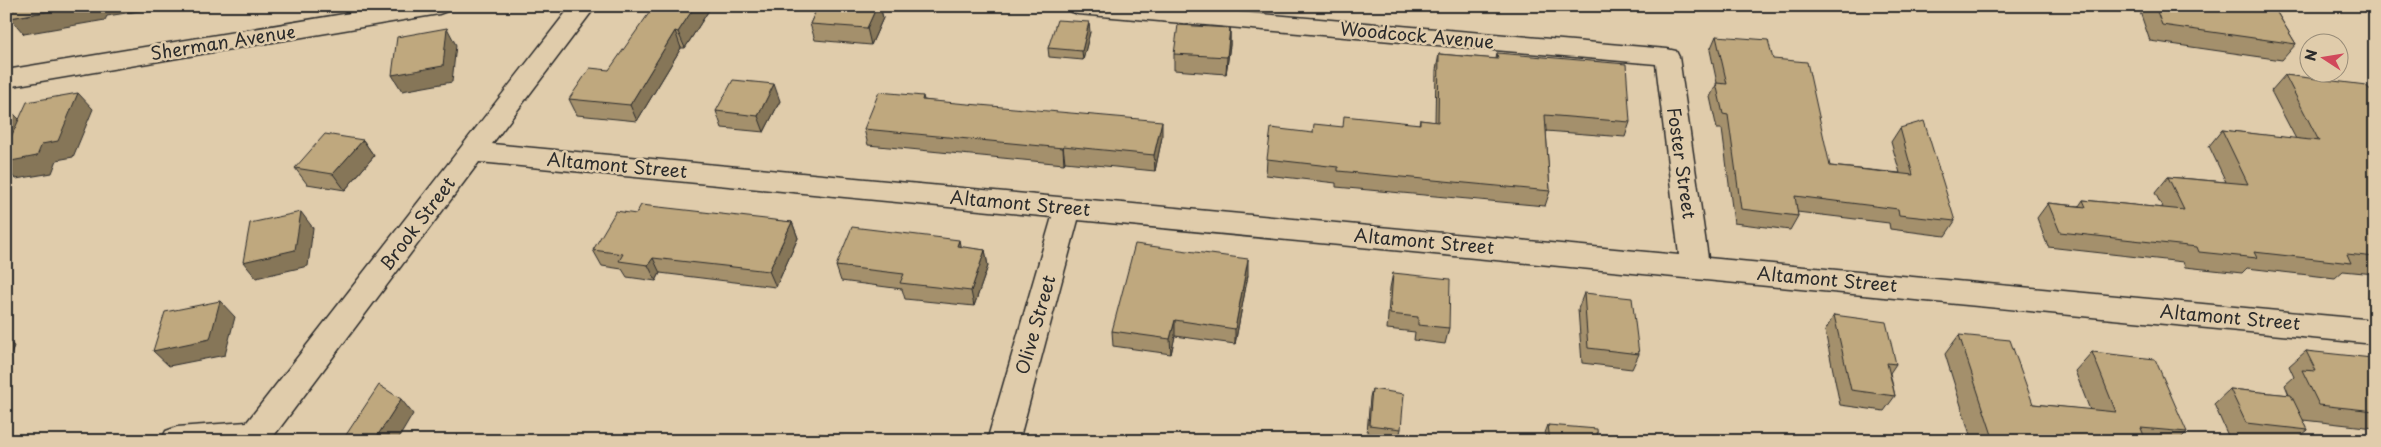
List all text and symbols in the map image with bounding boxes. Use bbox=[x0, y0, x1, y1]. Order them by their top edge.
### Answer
street label: Woodcock Avenue bbox=[1339, 14, 1495, 55]
street label: Sherman Avenue bbox=[149, 17, 297, 66]
north arrow bbox=[2298, 32, 2348, 82]
text: N bbox=[2299, 48, 2322, 63]
street label: Foster Street bbox=[1661, 105, 1704, 220]
street label: Altamont Street bbox=[546, 145, 688, 184]
street label: Brook Street bbox=[373, 171, 461, 276]
street label: Altamont Street bbox=[949, 183, 1091, 222]
street label: Altamont Street bbox=[1353, 221, 1495, 260]
street label: Altamont Street bbox=[1756, 259, 1898, 298]
street label: Olive Street bbox=[1008, 272, 1062, 377]
street label: Altamont Street bbox=[2159, 297, 2301, 336]

